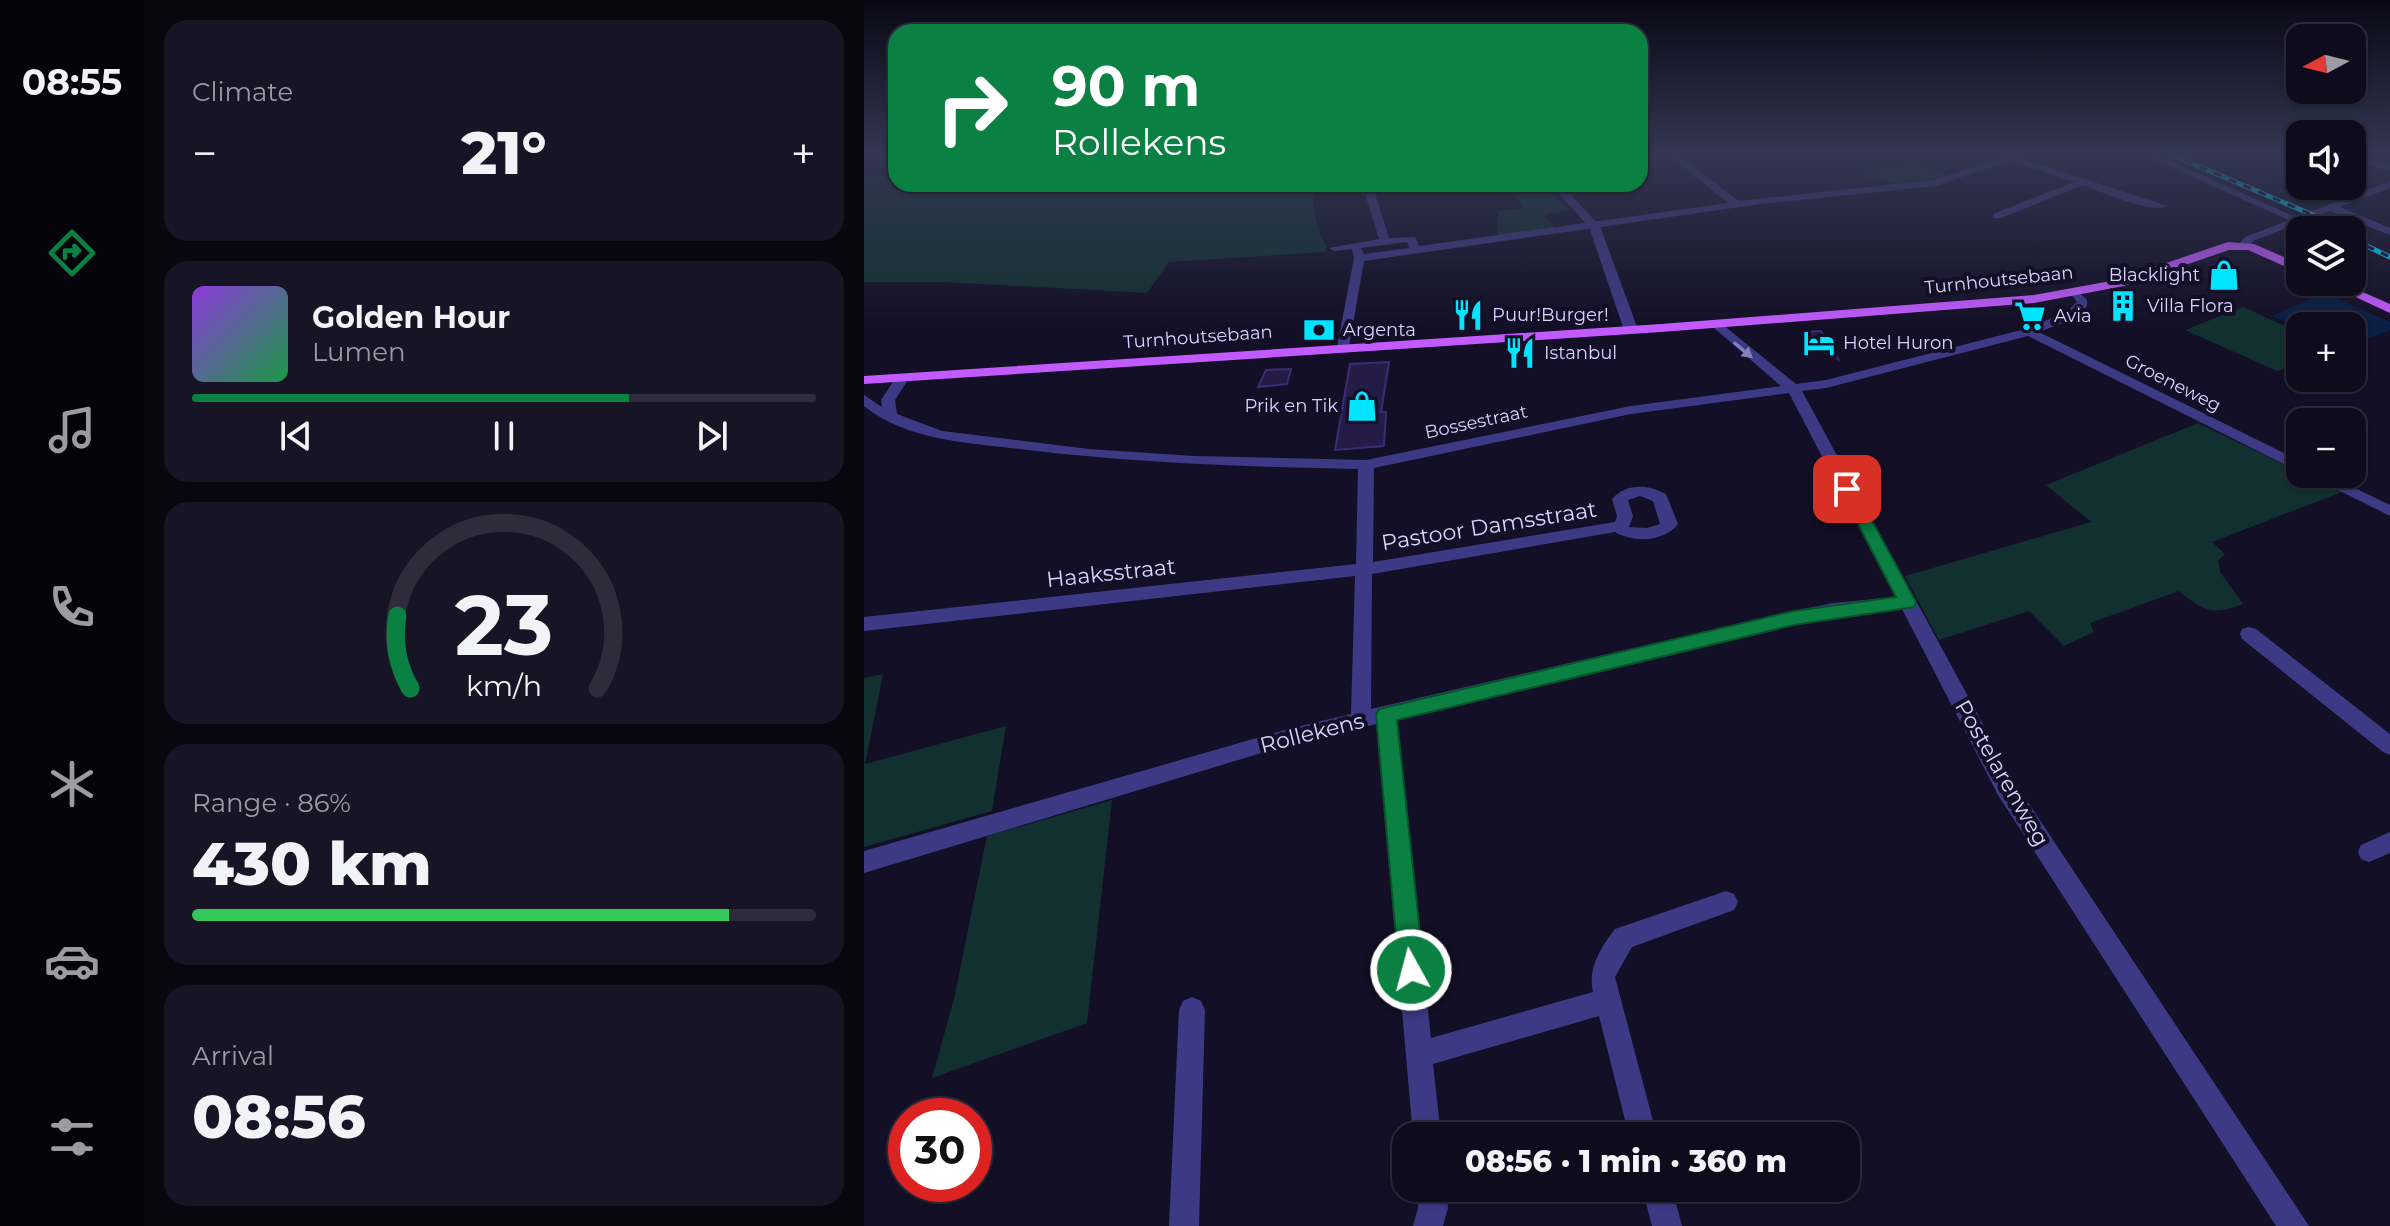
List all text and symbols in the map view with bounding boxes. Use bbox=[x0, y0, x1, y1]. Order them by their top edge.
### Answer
north arrow bbox=[2286, 24, 2366, 104]
map controls bbox=[2286, 24, 2366, 488]
text: 90 m bbox=[1052, 52, 1200, 120]
icon: right bbox=[920, 56, 1024, 160]
text: 08:55 bbox=[22, 60, 122, 104]
text: Climate bbox=[192, 76, 293, 108]
text: 21° bbox=[461, 116, 547, 189]
text: Rollekens bbox=[1052, 120, 1226, 164]
button: sound bbox=[2286, 120, 2366, 200]
text: − bbox=[192, 126, 217, 180]
text: + bbox=[791, 126, 816, 180]
button: layers bbox=[2286, 216, 2366, 296]
icon: directions bbox=[44, 225, 100, 281]
shop icon: Blacklight bbox=[2207, 258, 2241, 292]
street label: Turnhoutsebaan bbox=[1924, 261, 2074, 299]
place label: Blacklight bbox=[2109, 264, 2200, 286]
building icon: Villa Flora bbox=[2106, 289, 2140, 323]
place label: Villa Flora bbox=[2147, 295, 2234, 317]
restaurant icon: Puur!Burger! bbox=[1451, 298, 1485, 332]
text: Golden Hour bbox=[312, 299, 510, 336]
supermarket icon: Avia bbox=[2013, 299, 2047, 333]
place label: Puur!Burger! bbox=[1492, 304, 1609, 326]
place label: Avia bbox=[2054, 305, 2092, 327]
button: + bbox=[2286, 312, 2366, 392]
bank icon: Argenta bbox=[1302, 313, 1336, 347]
place label: Argenta bbox=[1343, 319, 1416, 341]
street label: Turnhoutsebaan bbox=[1123, 321, 1273, 353]
hotel icon: Hotel Huron bbox=[1802, 326, 1836, 360]
place label: Hotel Huron bbox=[1843, 332, 1954, 354]
text: Lumen bbox=[312, 336, 405, 368]
restaurant icon: Istanbul bbox=[1503, 336, 1537, 370]
place label: Istanbul bbox=[1544, 342, 1617, 364]
one-way arrow bbox=[1733, 342, 1753, 358]
street label: Groeneweg bbox=[2121, 349, 2225, 417]
shop icon: Prik en Tik bbox=[1345, 389, 1379, 423]
place label: Prik en Tik bbox=[1244, 395, 1338, 417]
street label: Bossestraat bbox=[1423, 400, 1529, 444]
icon: music bbox=[44, 402, 100, 458]
button: − bbox=[2286, 408, 2366, 488]
icon: previous bbox=[274, 414, 318, 458]
icon: pause bbox=[482, 414, 526, 458]
icon: next bbox=[690, 414, 734, 458]
pin bbox=[1813, 455, 1881, 523]
icon: arrive bbox=[1825, 467, 1869, 511]
street label: Pastoor Damsstraat bbox=[1379, 496, 1599, 556]
street label: Haaksstraat bbox=[1045, 553, 1177, 593]
text: 23 bbox=[455, 574, 553, 676]
icon: phone bbox=[44, 579, 100, 635]
text: km/h bbox=[466, 668, 542, 703]
street label: Postelarenweg bbox=[1949, 695, 2055, 851]
street label: Rollekens bbox=[1257, 707, 1367, 759]
icon: climate bbox=[44, 756, 100, 812]
text: Range · 86% bbox=[192, 787, 351, 819]
text: 430 km bbox=[192, 827, 432, 900]
position arrow bbox=[1369, 928, 1453, 1012]
icon: car bbox=[44, 933, 100, 989]
text: Arrival bbox=[192, 1040, 274, 1072]
text: 08:56 bbox=[192, 1080, 366, 1153]
speed limit sign: 30 bbox=[888, 1098, 992, 1202]
icon: filters bbox=[44, 1109, 100, 1165]
text: 08:56 · 1 min · 360 m bbox=[1465, 1143, 1787, 1180]

